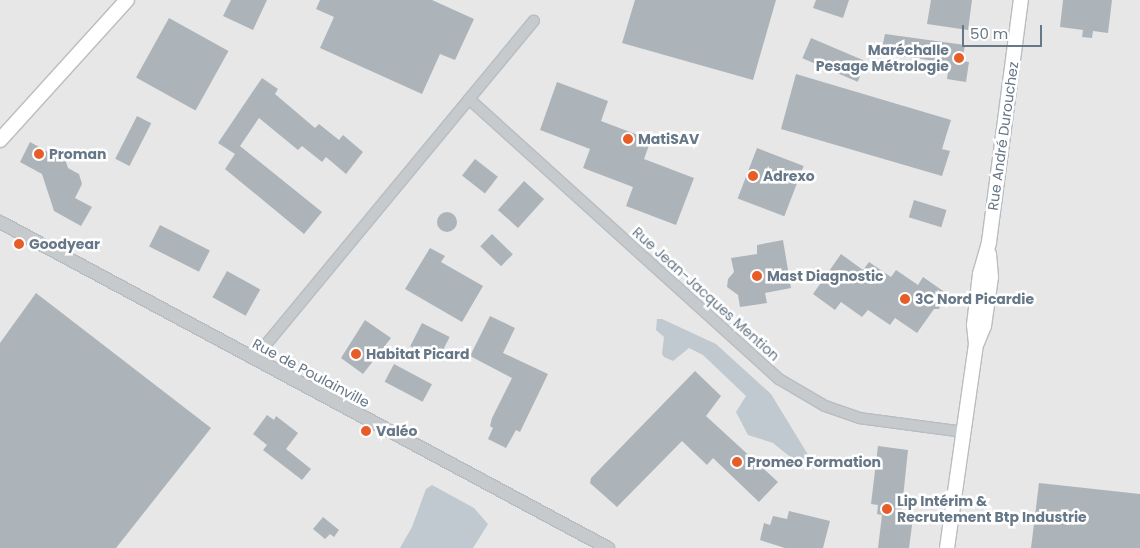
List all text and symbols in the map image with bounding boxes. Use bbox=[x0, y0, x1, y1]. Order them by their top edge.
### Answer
scale bar bbox=[965, 15, 1045, 47]
text: 50 m bbox=[970, 23, 1008, 44]
place label: Maréchalle Pesage Métrologie bbox=[816, 42, 949, 74]
marker: Maréchalle Pesage Métrologie bbox=[953, 52, 965, 64]
street label: Rue André Durouchez bbox=[984, 61, 1022, 211]
place label: MatiSAV bbox=[638, 131, 699, 147]
marker: MatiSAV bbox=[622, 133, 634, 145]
place label: Proman bbox=[49, 146, 106, 162]
marker: Proman bbox=[33, 148, 45, 160]
place label: Adrexo bbox=[763, 168, 815, 184]
marker: Adrexo bbox=[747, 170, 759, 182]
street label: Rue Jean-Jacques Mention bbox=[629, 224, 783, 364]
place label: Goodyear bbox=[29, 236, 100, 252]
marker: Goodyear bbox=[13, 238, 25, 250]
place label: Mast Diagnostic bbox=[767, 268, 884, 284]
marker: Mast Diagnostic bbox=[751, 270, 763, 282]
place label: 3C Nord Picardie bbox=[915, 291, 1034, 307]
marker: 3C Nord Picardie bbox=[899, 293, 911, 305]
street label: Rue de Poulainville bbox=[250, 335, 372, 411]
place label: Habitat Picard bbox=[366, 346, 470, 362]
marker: Habitat Picard bbox=[350, 348, 362, 360]
place label: Valéo bbox=[376, 423, 417, 439]
marker: Valéo bbox=[360, 425, 372, 437]
place label: Promeo Formation bbox=[747, 454, 881, 470]
marker: Promeo Formation bbox=[731, 456, 743, 468]
place label: Lip Intérim & Recrutement Btp Industrie bbox=[897, 493, 1087, 526]
marker: Lip Intérim & Recrutement Btp Industrie bbox=[881, 503, 893, 515]

